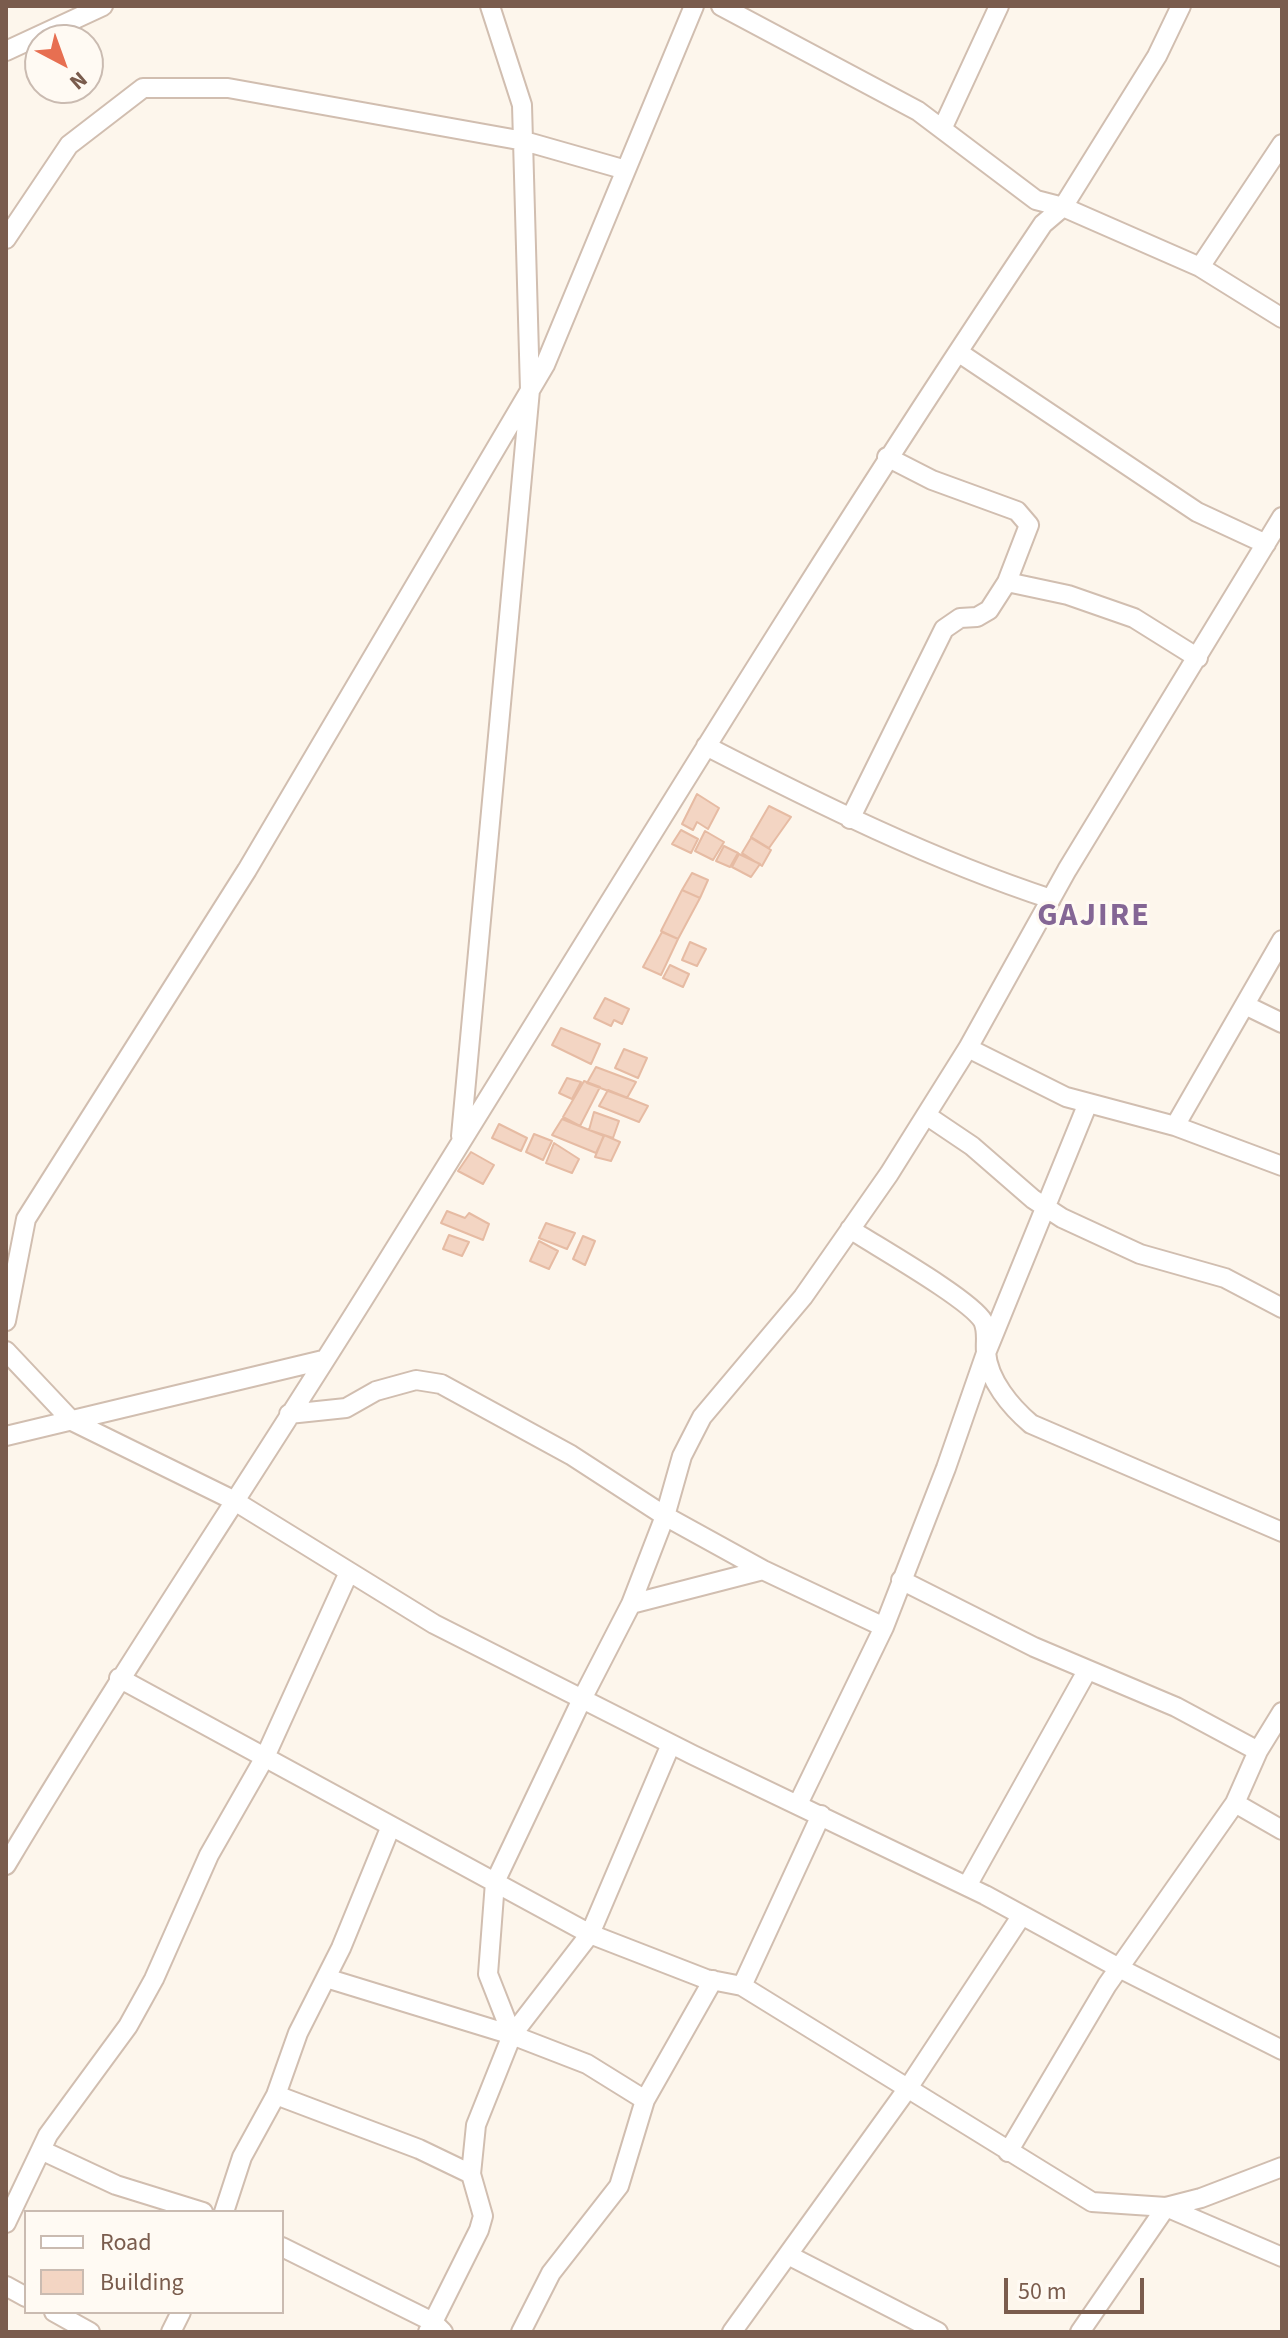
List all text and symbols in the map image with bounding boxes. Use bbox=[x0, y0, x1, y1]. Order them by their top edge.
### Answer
north arrow bbox=[24, 24, 104, 104]
text: N bbox=[62, 64, 94, 97]
district label: GAJIRE bbox=[1037, 899, 1151, 937]
legend bbox=[24, 2210, 284, 2314]
text: Road bbox=[100, 2225, 152, 2260]
scale bar bbox=[1008, 2262, 1148, 2312]
text: Building bbox=[100, 2265, 184, 2300]
text: 50 m bbox=[1018, 2274, 1067, 2309]

